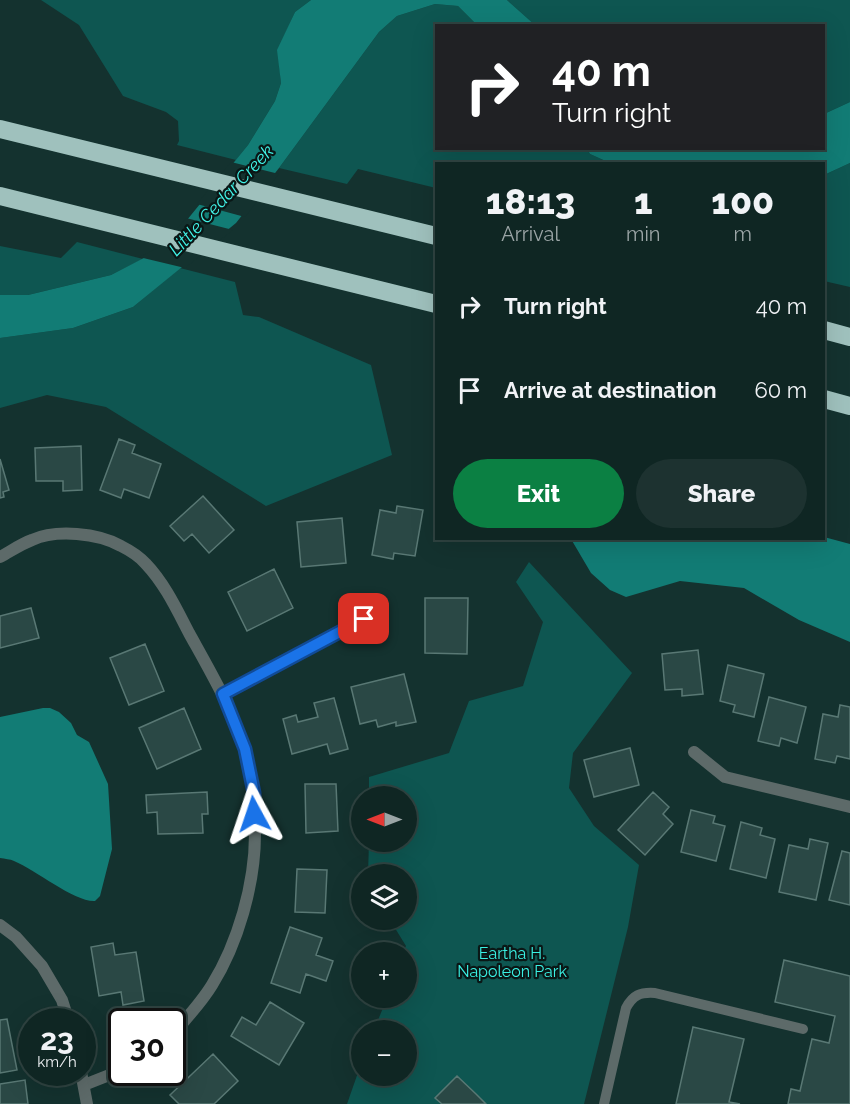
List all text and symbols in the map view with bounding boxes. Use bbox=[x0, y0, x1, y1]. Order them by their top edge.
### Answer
text: 40 m bbox=[552, 47, 651, 96]
icon: right bbox=[453, 48, 531, 126]
text: Turn right bbox=[552, 97, 671, 128]
water label: Little Cedar Creek bbox=[164, 140, 278, 260]
text: 18:13 bbox=[486, 180, 575, 222]
text: 1 bbox=[634, 180, 653, 222]
text: 100 bbox=[711, 180, 774, 222]
text: Arrival bbox=[501, 222, 560, 246]
text: min bbox=[626, 222, 661, 246]
text: m bbox=[734, 222, 752, 246]
icon: right bbox=[453, 290, 486, 323]
text: Turn right bbox=[504, 293, 607, 319]
text: 40 m bbox=[756, 293, 807, 319]
icon: arrive bbox=[453, 374, 486, 407]
text: Arrive at destination bbox=[504, 377, 717, 403]
text: 60 m bbox=[754, 377, 807, 403]
button: Exit bbox=[453, 459, 624, 528]
button: Share bbox=[636, 459, 807, 528]
pin bbox=[338, 593, 389, 644]
icon: arrive bbox=[347, 602, 380, 635]
position arrow bbox=[222, 782, 286, 846]
north arrow bbox=[351, 786, 417, 852]
map controls bbox=[351, 786, 417, 1086]
button: layers bbox=[351, 864, 417, 930]
button: + bbox=[351, 942, 417, 1008]
park label: Eartha H. Napoleon Park bbox=[457, 944, 567, 981]
speed limit sign: 30 bbox=[108, 1008, 186, 1086]
button: − bbox=[351, 1020, 417, 1086]
text: 23 bbox=[40, 1022, 74, 1057]
text: km/h bbox=[37, 1053, 77, 1071]

